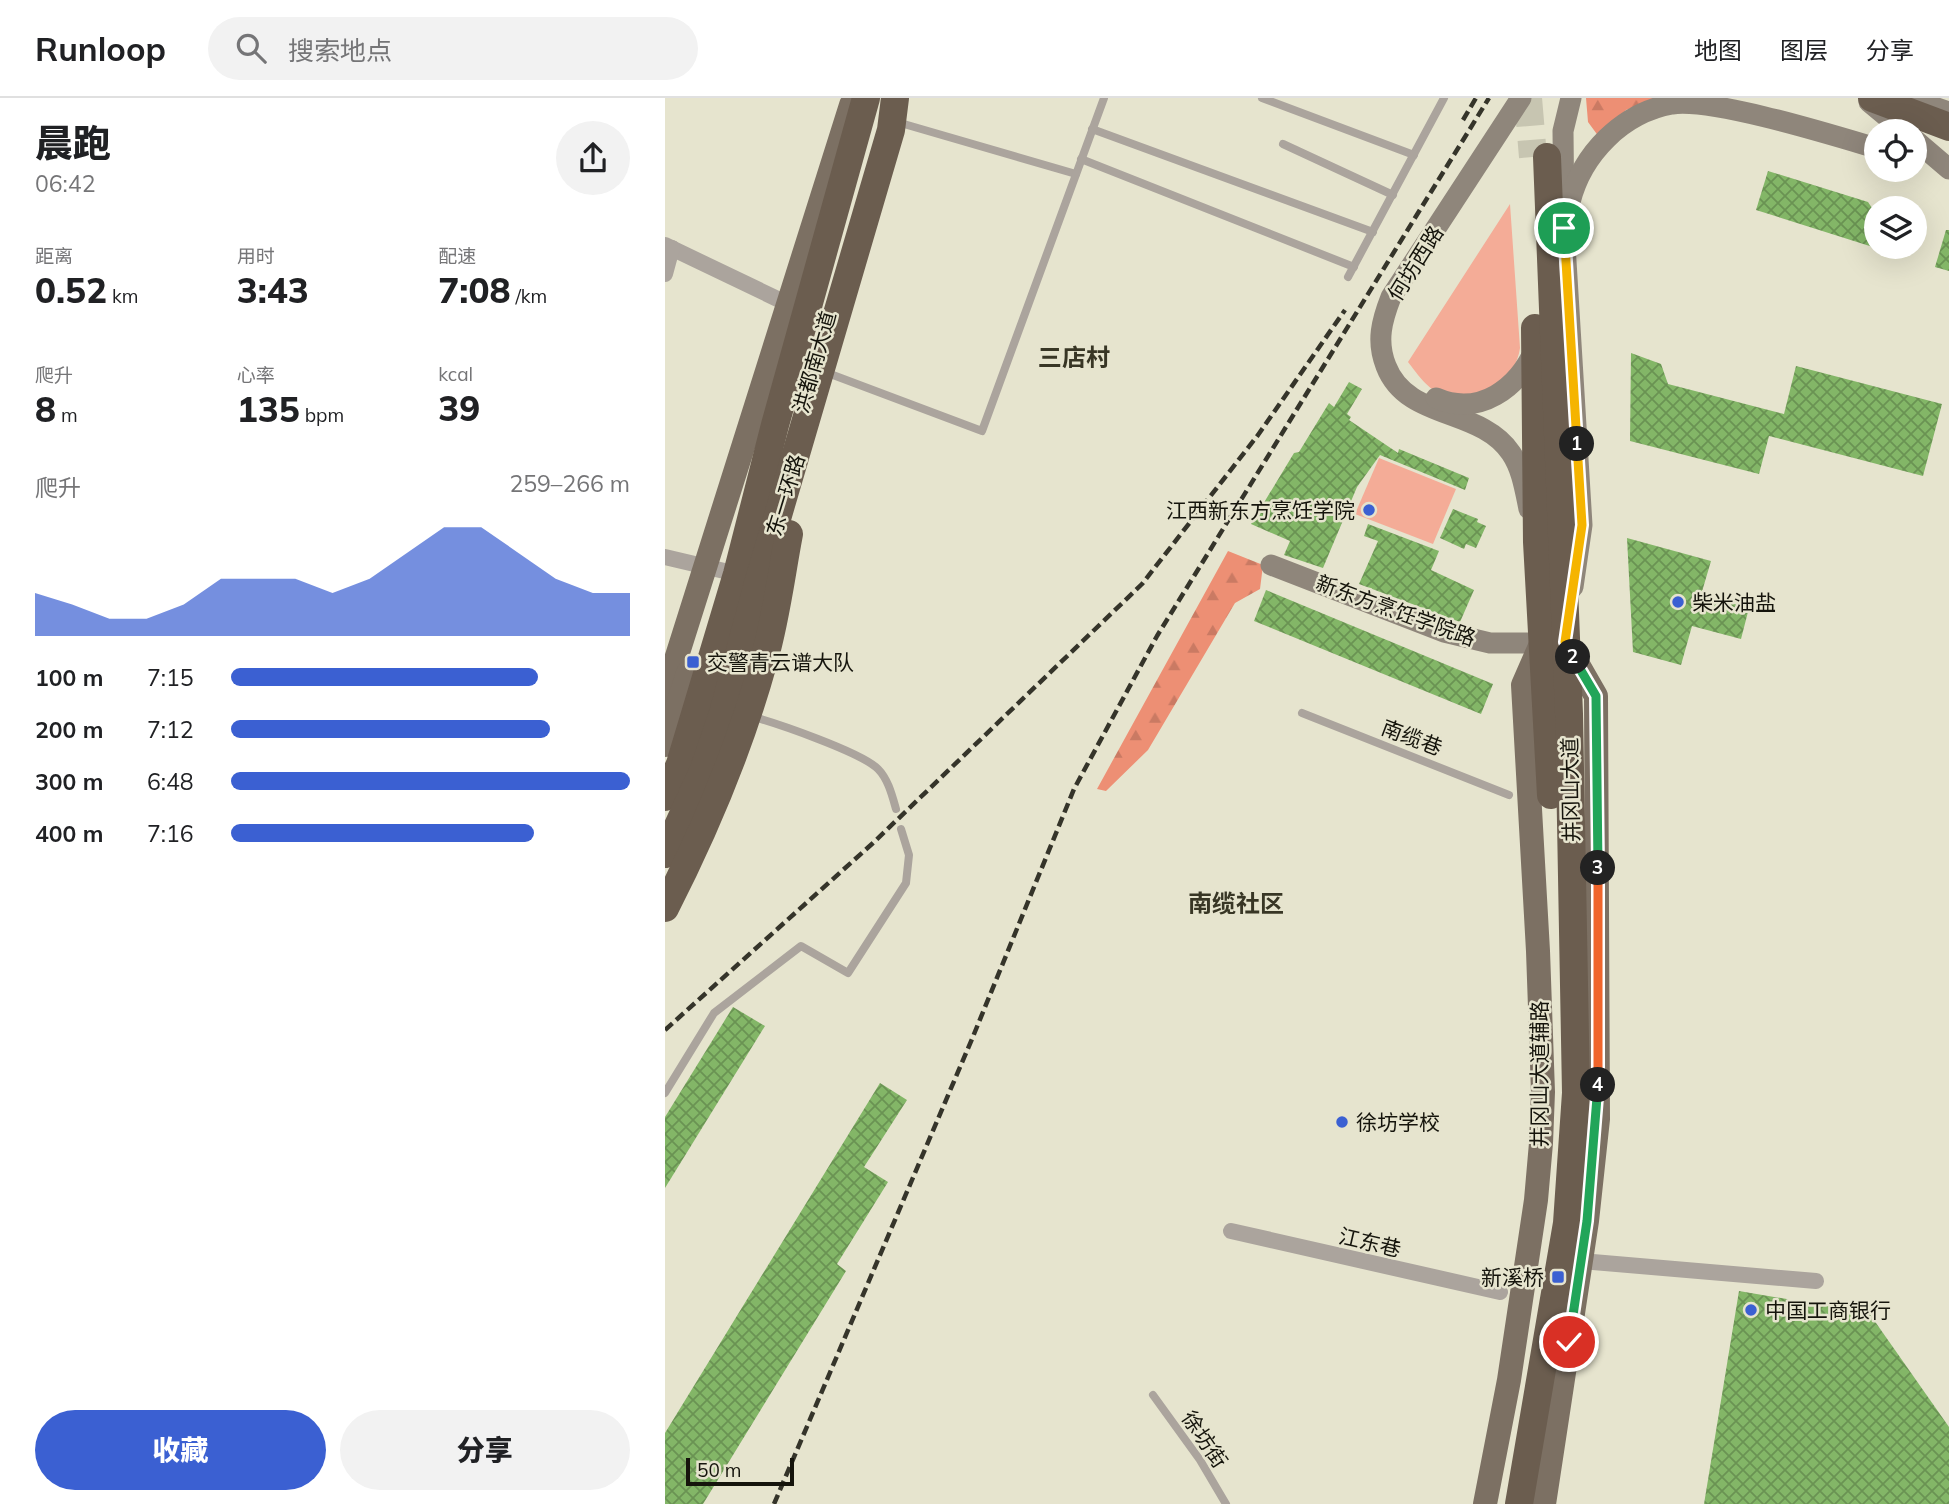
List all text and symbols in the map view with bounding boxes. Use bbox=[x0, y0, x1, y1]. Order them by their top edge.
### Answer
search box bbox=[208, 17, 698, 80]
text: Runloop bbox=[35, 28, 166, 69]
icon: search bbox=[232, 29, 270, 67]
text: 搜索地点 bbox=[288, 34, 392, 67]
text: 地图 bbox=[1694, 35, 1742, 65]
text: 图层 bbox=[1780, 35, 1828, 65]
text: 分享 bbox=[1866, 35, 1914, 65]
text: 晨跑 bbox=[35, 119, 111, 167]
map controls bbox=[1864, 119, 1927, 259]
button: locate bbox=[1864, 119, 1927, 182]
button: share bbox=[556, 121, 630, 195]
text: 06:42 bbox=[35, 169, 95, 198]
button: layers bbox=[1864, 196, 1927, 259]
pin bbox=[1534, 198, 1594, 258]
icon: arrive bbox=[1545, 209, 1583, 247]
street label: 何坊西路 bbox=[1382, 220, 1448, 306]
text: 距离 bbox=[35, 244, 73, 268]
text: 用时 bbox=[237, 244, 275, 268]
text: 配速 bbox=[438, 244, 476, 268]
text: 0.52 bbox=[35, 268, 107, 312]
text: 3:43 bbox=[237, 268, 309, 312]
text: 7:08 bbox=[438, 268, 510, 312]
text: km bbox=[107, 284, 139, 308]
text: /km bbox=[510, 284, 547, 308]
street label: 洪都南大道 bbox=[787, 308, 841, 416]
district label: 三店村 bbox=[1038, 342, 1110, 372]
text: kcal bbox=[438, 362, 473, 386]
text: 爬升 bbox=[35, 363, 73, 387]
text: 心率 bbox=[237, 363, 275, 387]
text: 39 bbox=[438, 386, 480, 430]
text: 8 bbox=[35, 387, 56, 431]
text: 135 bbox=[237, 387, 300, 431]
text: m bbox=[56, 403, 78, 427]
text: bpm bbox=[300, 403, 344, 427]
pin: 1 bbox=[1559, 426, 1595, 462]
text: 1 bbox=[1571, 431, 1582, 455]
street label: 东一环路 bbox=[760, 451, 810, 539]
text: 259–266 m bbox=[509, 469, 630, 498]
text: 爬升 bbox=[35, 473, 81, 502]
place label: 江西新东方烹饪学院 bbox=[1166, 497, 1355, 523]
marker: 江西新东方烹饪学院 bbox=[1361, 502, 1377, 518]
street label: 新东方烹饪学院路 bbox=[1313, 569, 1479, 651]
place label: 柴米油盐 bbox=[1692, 589, 1776, 615]
marker: 柴米油盐 bbox=[1670, 594, 1686, 610]
pin: 2 bbox=[1555, 640, 1591, 674]
text: 2 bbox=[1567, 644, 1578, 668]
place label: 交警青云谱大队 bbox=[707, 649, 854, 675]
marker: 交警青云谱大队 bbox=[685, 654, 701, 670]
text: 100 m bbox=[35, 663, 103, 692]
text: 7:15 bbox=[147, 663, 194, 692]
street label: 南缆巷 bbox=[1378, 714, 1446, 760]
text: 200 m bbox=[35, 715, 103, 744]
text: 7:12 bbox=[147, 715, 194, 744]
street label: 井冈山大道 bbox=[1556, 737, 1584, 843]
text: 300 m bbox=[35, 767, 103, 796]
text: 6:48 bbox=[147, 767, 194, 796]
text: 400 m bbox=[35, 819, 103, 848]
text: 7:16 bbox=[147, 819, 194, 848]
pin: 3 bbox=[1581, 850, 1615, 886]
text: 3 bbox=[1592, 855, 1603, 879]
district label: 南缆社区 bbox=[1188, 888, 1284, 918]
street label: 井冈山大道辅路 bbox=[1526, 1001, 1552, 1148]
pin: 4 bbox=[1581, 1068, 1615, 1102]
text: 4 bbox=[1592, 1072, 1603, 1096]
place label: 徐坊学校 bbox=[1356, 1109, 1440, 1135]
marker: 徐坊学校 bbox=[1334, 1114, 1350, 1130]
street label: 江东巷 bbox=[1336, 1222, 1404, 1262]
place label: 新溪桥 bbox=[1481, 1264, 1544, 1290]
marker: 新溪桥 bbox=[1550, 1269, 1566, 1285]
place label: 中国工商银行 bbox=[1765, 1297, 1891, 1323]
marker: 中国工商银行 bbox=[1743, 1302, 1759, 1318]
pin bbox=[1539, 1312, 1599, 1372]
icon: check bbox=[1550, 1323, 1588, 1361]
street label: 徐坊街 bbox=[1177, 1406, 1233, 1472]
button: 收藏 bbox=[35, 1410, 326, 1490]
button: 分享 bbox=[340, 1410, 630, 1490]
scale bar bbox=[686, 1455, 795, 1487]
text: 50 m bbox=[697, 1458, 741, 1482]

